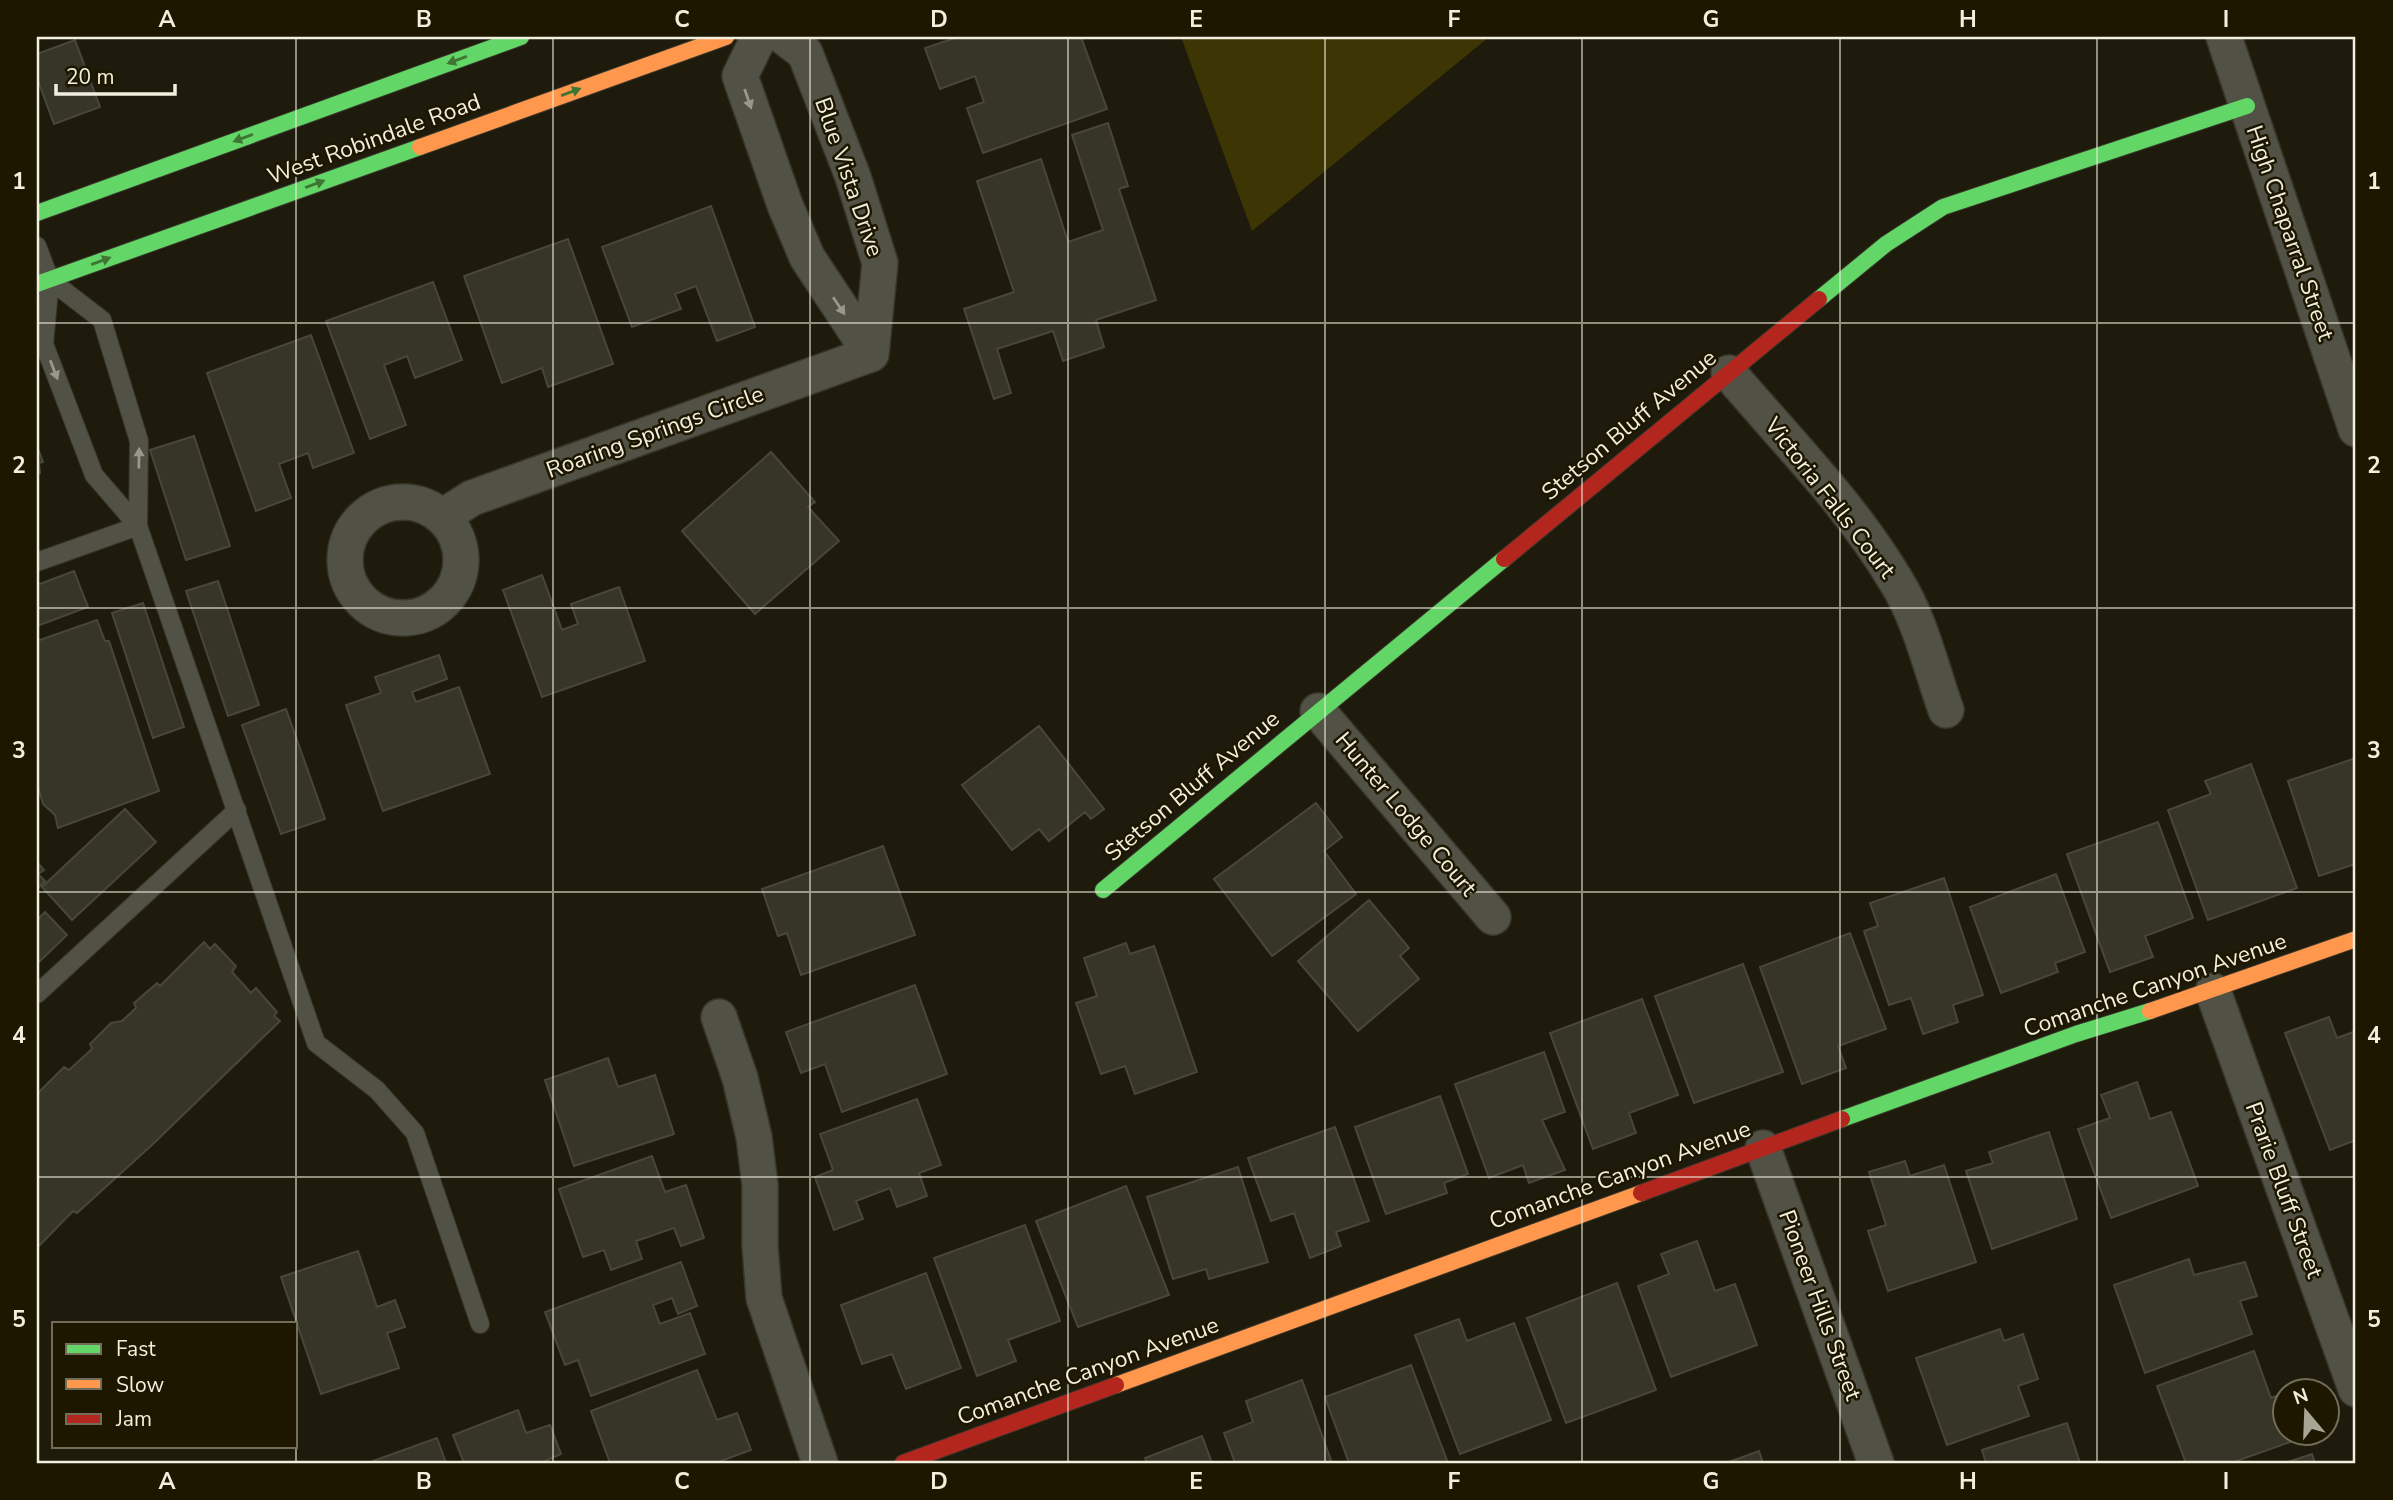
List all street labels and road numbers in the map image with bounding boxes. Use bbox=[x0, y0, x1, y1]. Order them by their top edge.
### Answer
street label: West Robindale Road bbox=[263, 86, 485, 192]
street label: Blue Vista Drive bbox=[807, 93, 891, 261]
street label: High Chaparral Street bbox=[2239, 121, 2342, 346]
street label: Stetson Bluff Avenue bbox=[1535, 343, 1723, 507]
street label: Roaring Springs Circle bbox=[542, 378, 768, 486]
street label: Victoria Falls Court bbox=[1757, 410, 1903, 586]
street label: Stetson Bluff Avenue bbox=[1098, 704, 1286, 868]
street label: Hunter Lodge Court bbox=[1328, 725, 1484, 903]
street label: Comanche Canyon Avenue bbox=[2019, 925, 2291, 1045]
street label: Prarie Bluff Street bbox=[2238, 1098, 2331, 1283]
street label: Comanche Canyon Avenue bbox=[1485, 1113, 1755, 1237]
street label: Pioneer Hills Street bbox=[1771, 1206, 1869, 1405]
street label: Comanche Canyon Avenue bbox=[953, 1309, 1223, 1433]

